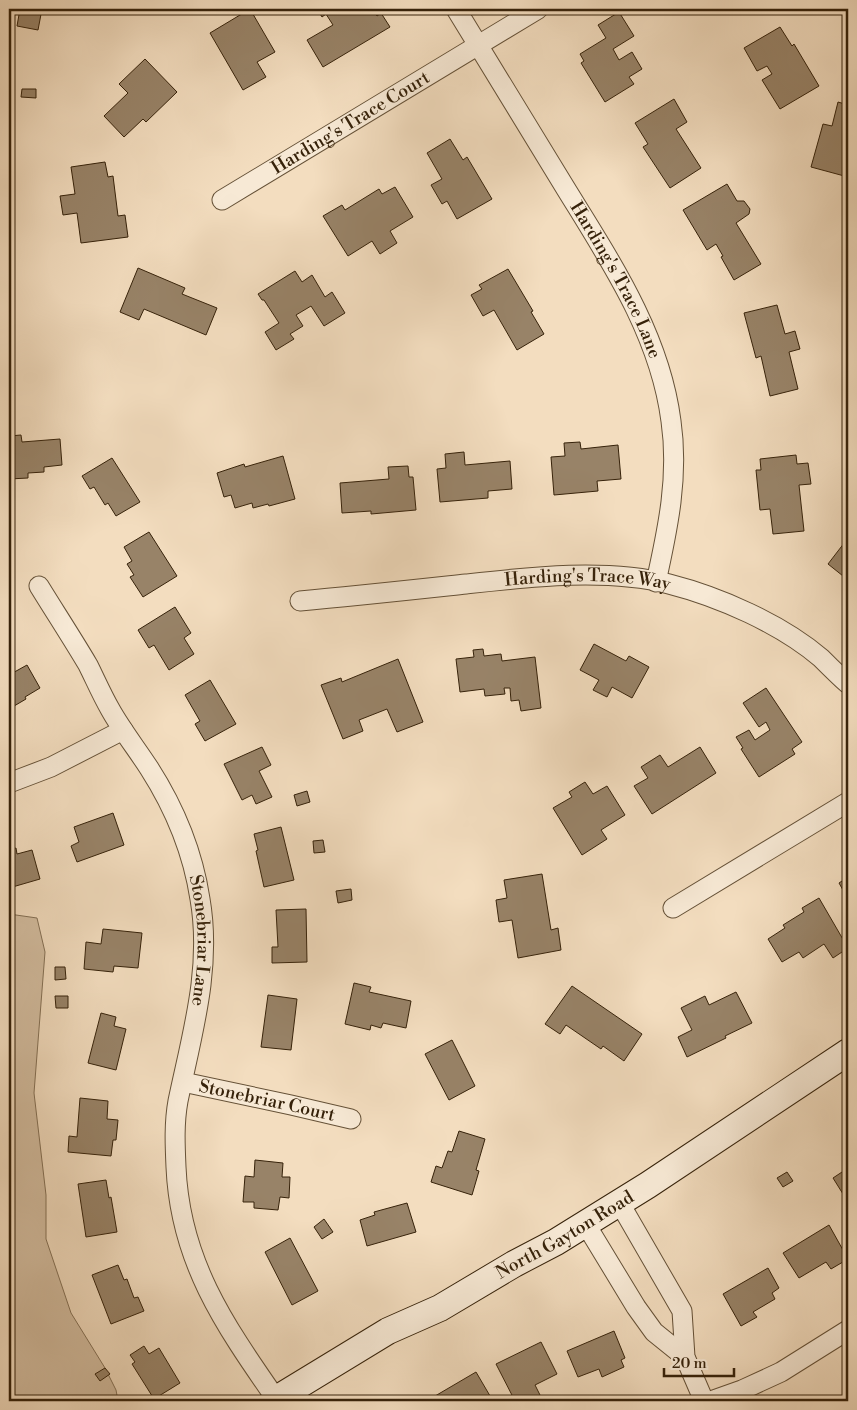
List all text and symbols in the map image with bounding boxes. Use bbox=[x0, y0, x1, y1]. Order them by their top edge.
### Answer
street label: Harding's Trace Court bbox=[267, 65, 434, 179]
street label: Harding's Trace Lane bbox=[565, 197, 667, 361]
street label: Harding's Trace Way bbox=[503, 564, 673, 596]
street label: Stonebriar Lane bbox=[184, 872, 215, 1008]
street label: Stonebriar Court bbox=[197, 1074, 338, 1127]
street label: North Gayton Road bbox=[491, 1185, 638, 1284]
scale bar bbox=[664, 1345, 734, 1377]
text: 20 m bbox=[672, 1354, 707, 1373]

